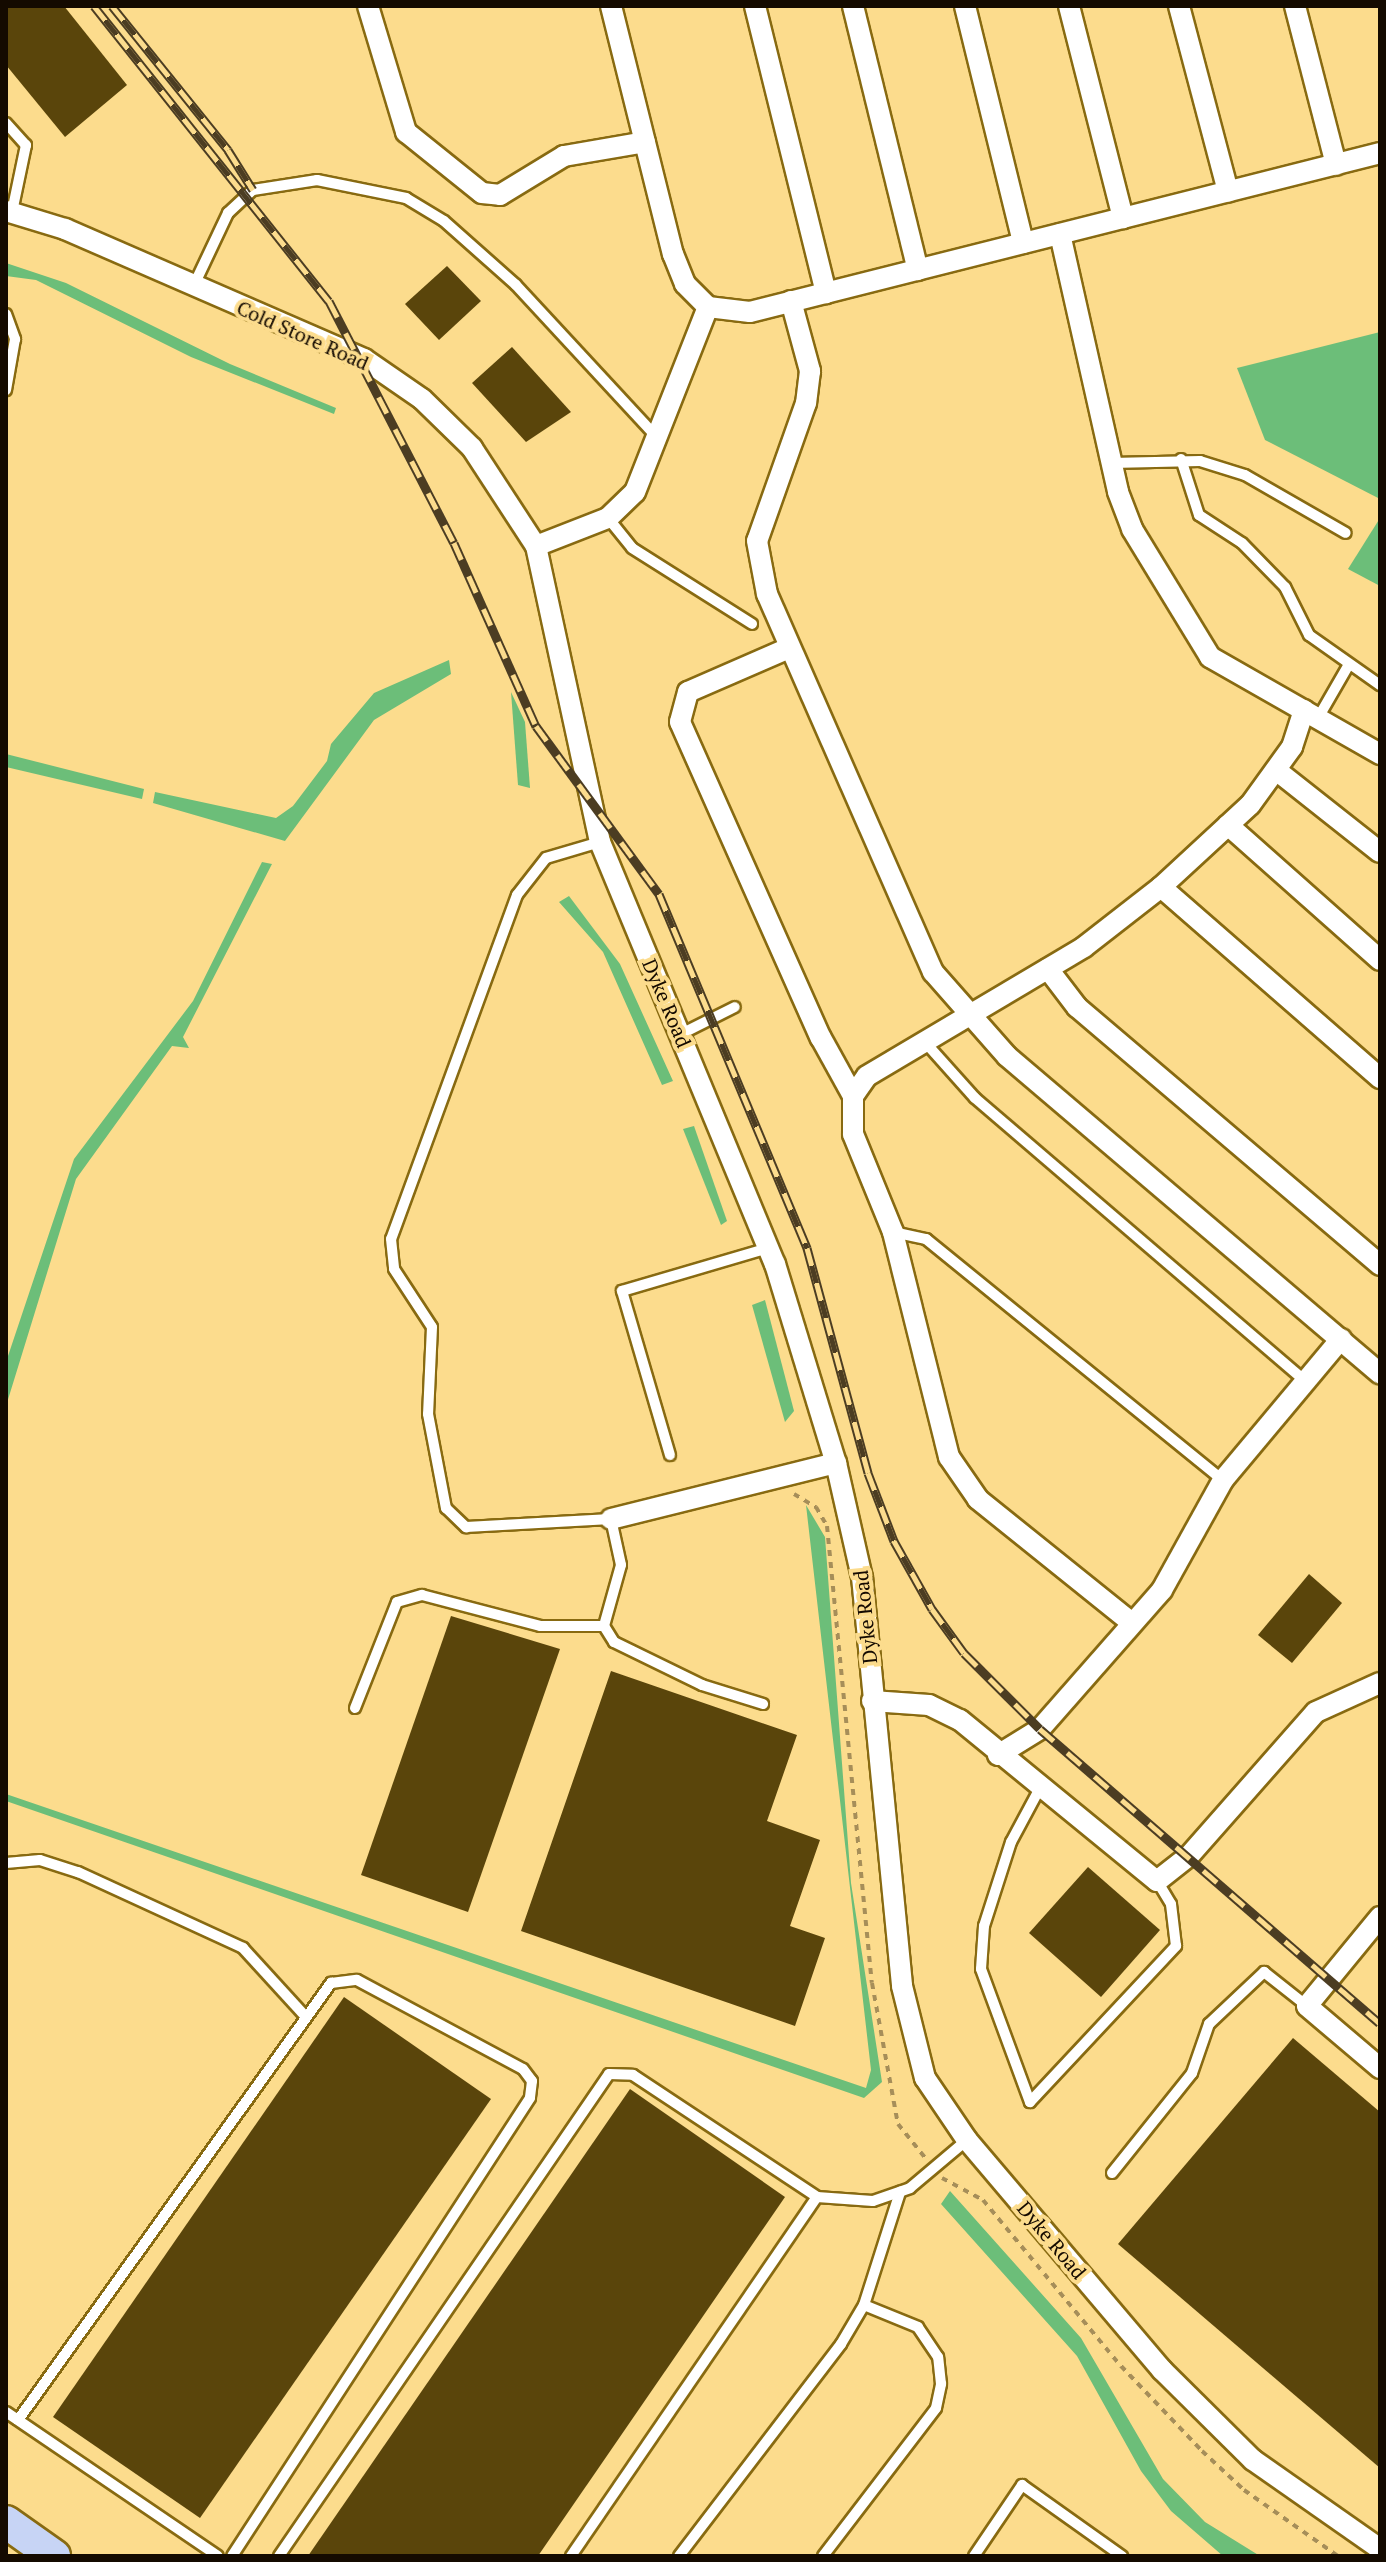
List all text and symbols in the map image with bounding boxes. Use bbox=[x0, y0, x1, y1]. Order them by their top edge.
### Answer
street label: Cold Store Road bbox=[233, 295, 373, 375]
street label: Dyke Road bbox=[638, 955, 696, 1051]
street label: Dyke Road bbox=[848, 1569, 882, 1665]
street label: Dyke Road bbox=[1013, 2196, 1091, 2284]

